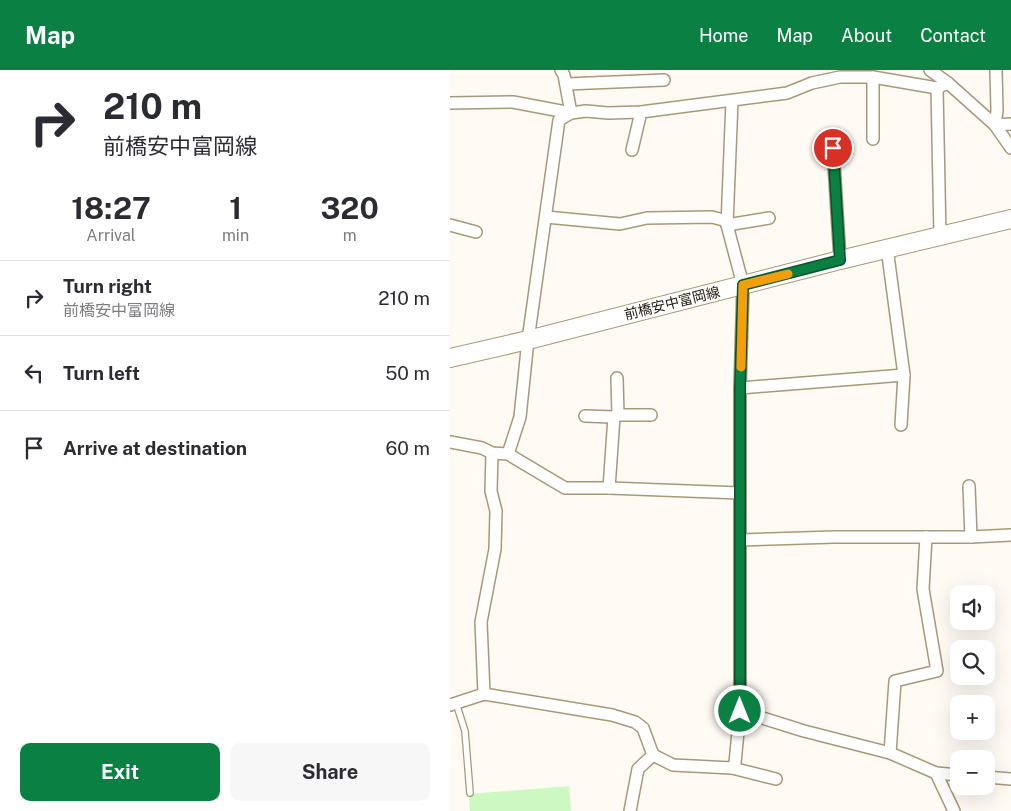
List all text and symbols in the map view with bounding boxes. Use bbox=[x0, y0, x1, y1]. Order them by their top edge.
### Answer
text: Map bbox=[25, 21, 75, 49]
text: Home bbox=[699, 25, 749, 46]
text: Map bbox=[777, 25, 813, 46]
text: About bbox=[841, 25, 892, 46]
text: Contact bbox=[920, 25, 986, 46]
text: 210 m bbox=[103, 86, 202, 127]
icon: right bbox=[20, 90, 85, 155]
pin bbox=[812, 127, 854, 169]
text: 前橋安中富岡線 bbox=[103, 133, 257, 159]
icon: arrive bbox=[819, 134, 847, 162]
text: 18:27 bbox=[71, 190, 151, 226]
text: 1 bbox=[229, 190, 242, 226]
text: 320 bbox=[320, 190, 379, 226]
text: Arrival bbox=[86, 226, 136, 245]
text: min bbox=[222, 226, 249, 245]
text: m bbox=[343, 226, 356, 245]
text: Turn right bbox=[63, 275, 152, 297]
street label: 前橋安中富岡線 bbox=[623, 283, 721, 323]
icon: right bbox=[20, 284, 48, 312]
text: 210 m bbox=[378, 287, 430, 309]
text: 前橋安中富岡線 bbox=[63, 301, 175, 320]
icon: left bbox=[20, 359, 48, 387]
text: Turn left bbox=[63, 362, 140, 384]
text: 50 m bbox=[385, 362, 430, 384]
icon: arrive bbox=[20, 434, 48, 462]
text: Arrive at destination bbox=[63, 437, 247, 459]
text: 60 m bbox=[386, 437, 430, 459]
map controls bbox=[950, 585, 995, 795]
button: sound bbox=[950, 585, 995, 630]
button: search bbox=[950, 640, 995, 685]
position arrow bbox=[713, 684, 765, 736]
button: + bbox=[950, 695, 995, 740]
button: Exit bbox=[20, 743, 220, 801]
button: Share bbox=[230, 743, 430, 801]
button: − bbox=[950, 750, 995, 795]

